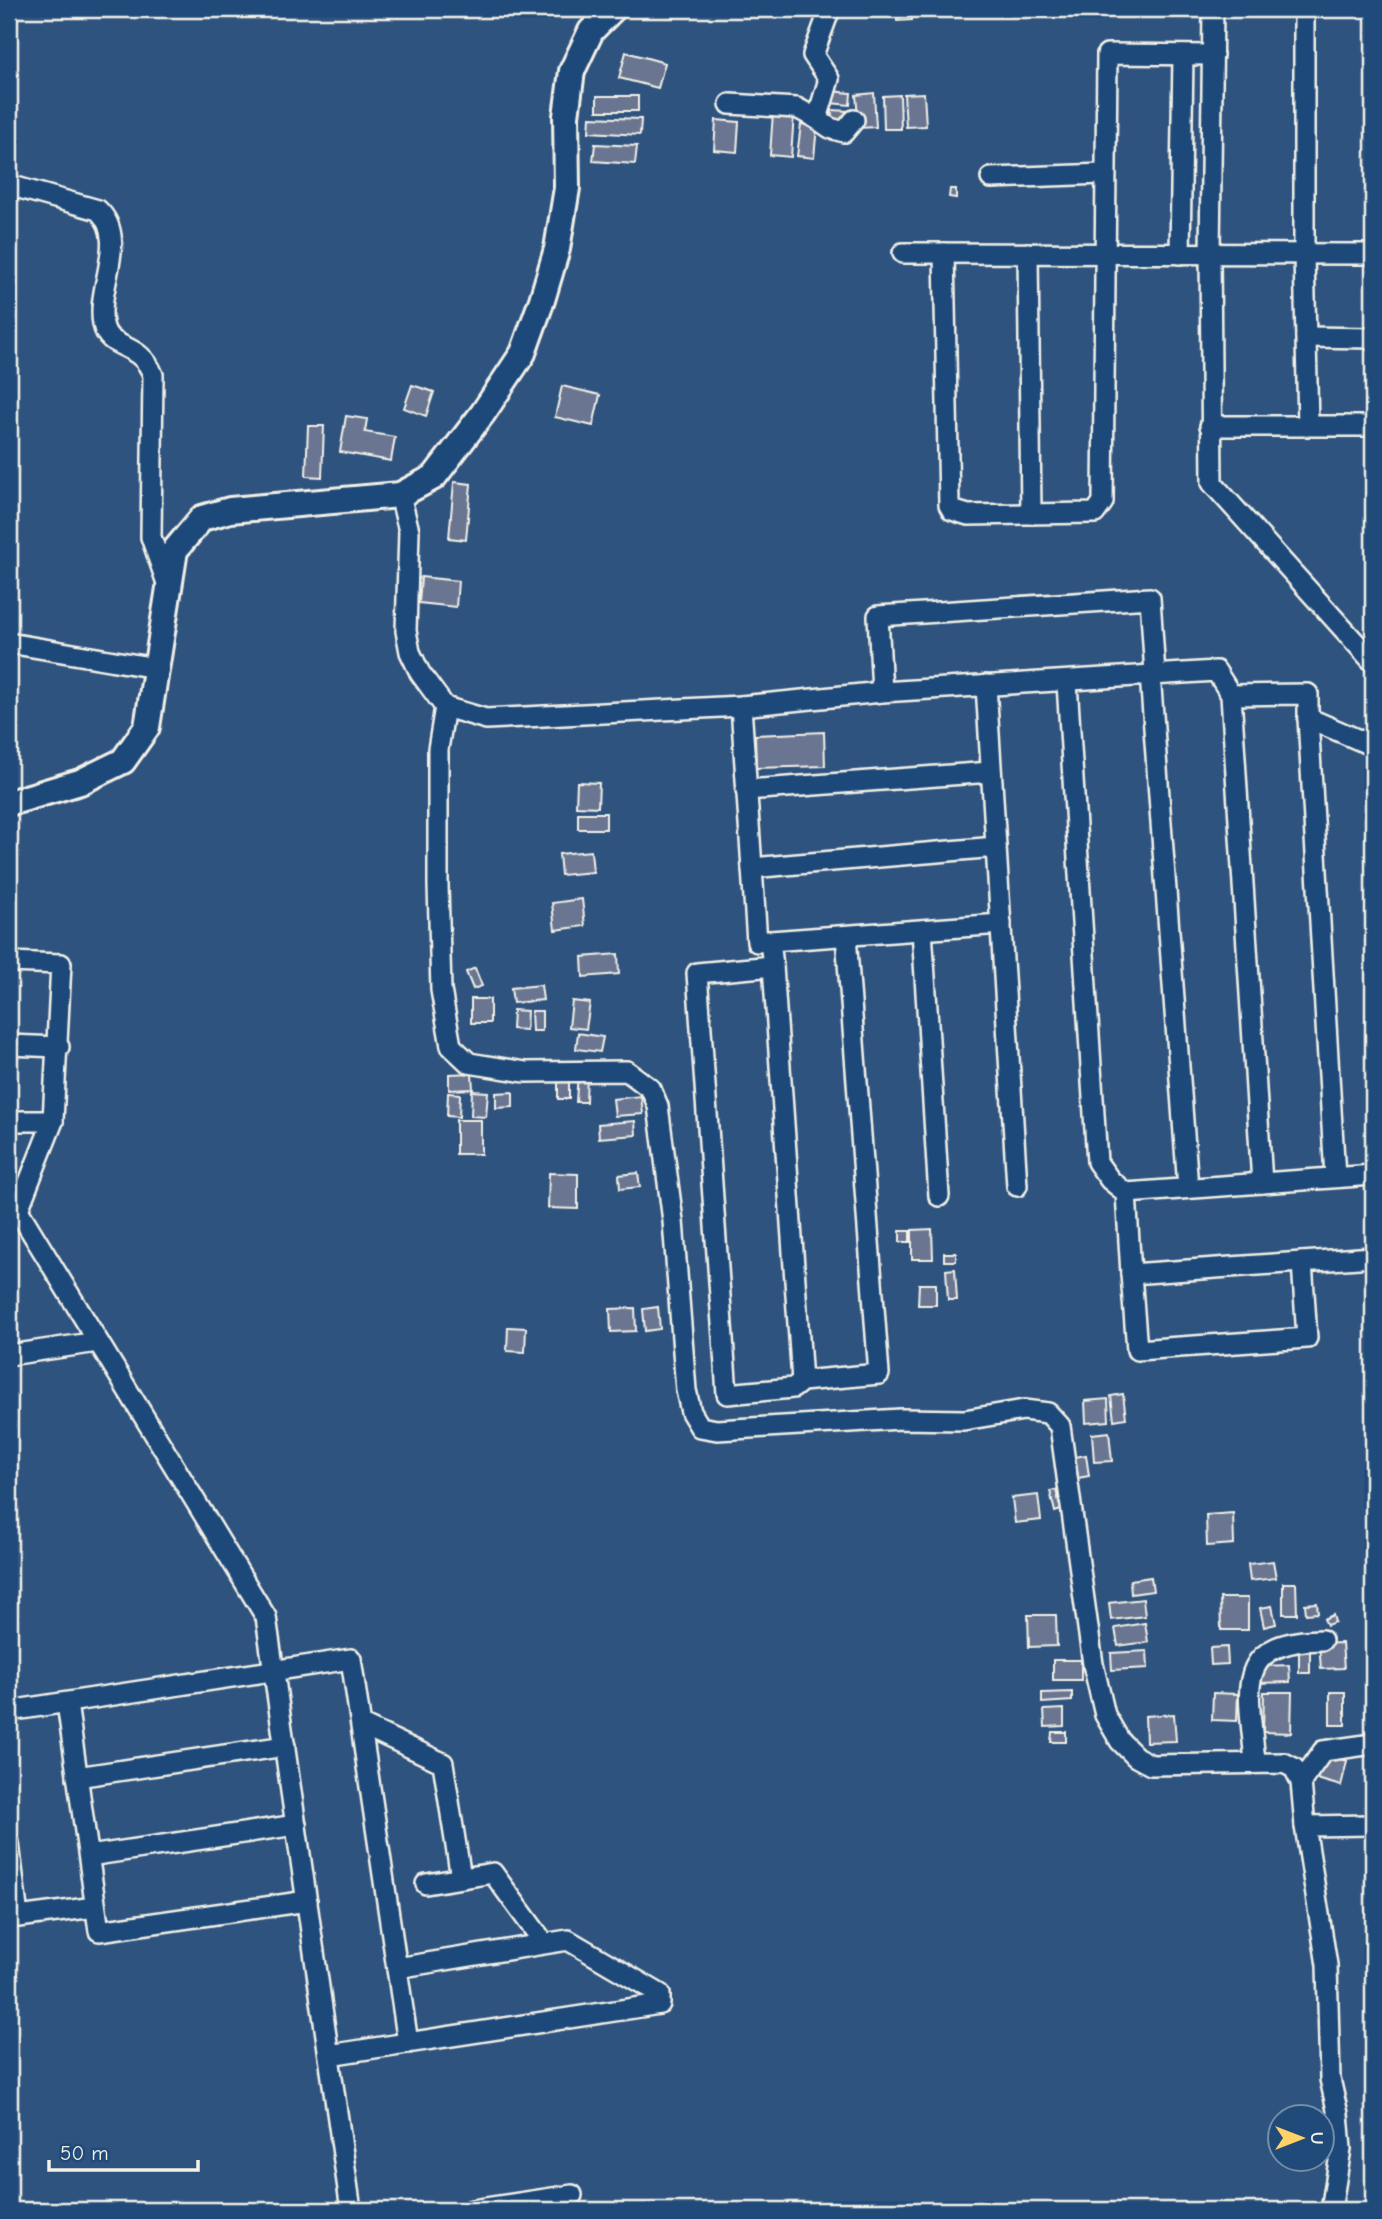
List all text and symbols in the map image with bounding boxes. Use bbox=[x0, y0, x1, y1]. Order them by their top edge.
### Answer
north arrow bbox=[1266, 2104, 1336, 2174]
scale bar bbox=[49, 2128, 198, 2172]
text: U bbox=[1306, 2132, 1328, 2144]
text: 50 m bbox=[60, 2141, 109, 2165]

